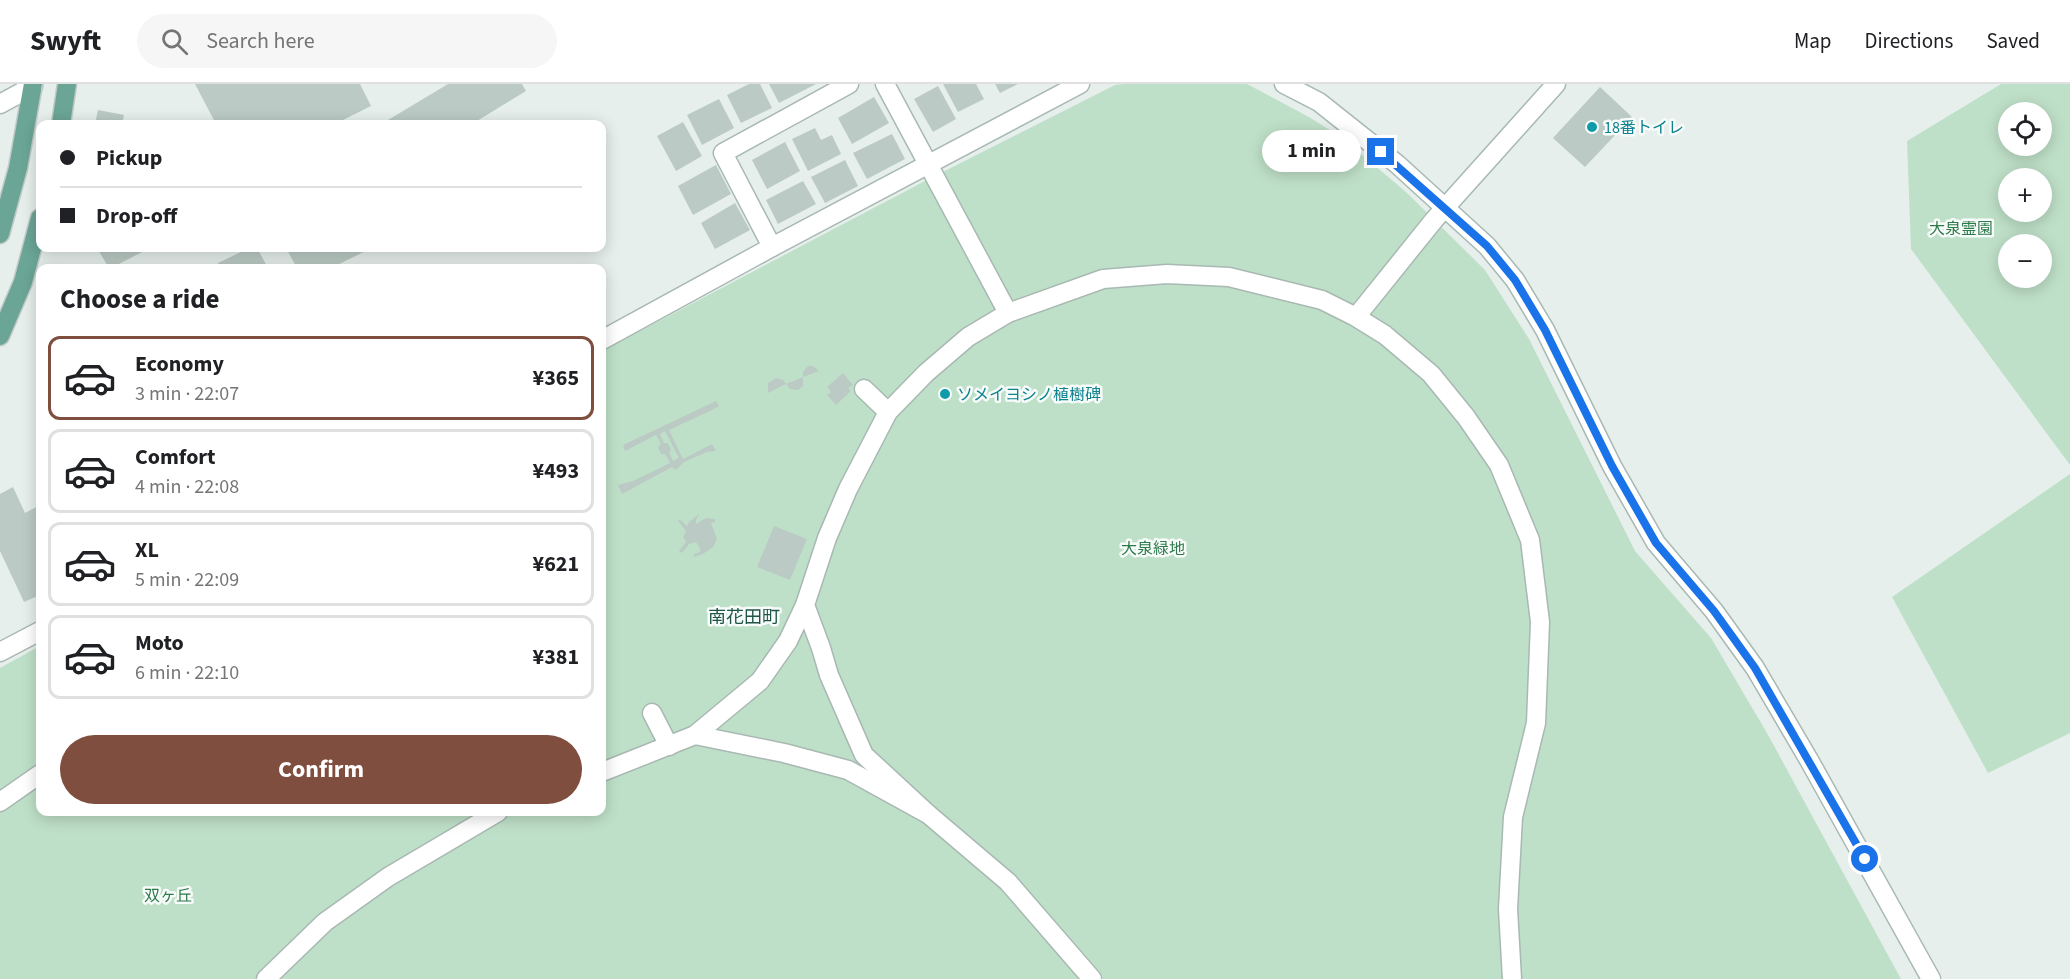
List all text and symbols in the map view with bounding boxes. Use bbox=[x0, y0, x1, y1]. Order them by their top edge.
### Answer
search box bbox=[137, 14, 557, 68]
text: Swyft bbox=[30, 21, 101, 61]
icon: search bbox=[158, 25, 191, 58]
text: Search here bbox=[206, 25, 315, 57]
text: Map bbox=[1794, 26, 1832, 56]
text: Directions bbox=[1865, 26, 1953, 56]
text: Saved bbox=[1986, 26, 2040, 56]
map controls bbox=[1998, 102, 2052, 288]
button: locate bbox=[1998, 102, 2052, 156]
place label: 18番トイレ bbox=[1604, 117, 1684, 139]
marker: 18番トイレ bbox=[1585, 120, 1599, 134]
callout: 1 min bbox=[1261, 131, 1360, 173]
text: 1 min bbox=[1287, 137, 1336, 165]
route end bbox=[1367, 138, 1394, 165]
text: Pickup bbox=[96, 142, 162, 174]
button: + bbox=[1998, 168, 2052, 222]
text: Drop-off bbox=[96, 200, 177, 232]
park label: 大泉霊園 bbox=[1929, 218, 1993, 240]
button: − bbox=[1998, 234, 2052, 288]
text: Choose a ride bbox=[60, 280, 220, 319]
text: Economy bbox=[135, 348, 224, 380]
icon: car bbox=[63, 351, 117, 405]
text: ¥365 bbox=[533, 362, 579, 394]
text: 3 min · 22:07 bbox=[135, 380, 239, 408]
place label: ソメイヨシノ植樹碑 bbox=[957, 384, 1101, 406]
marker: ソメイヨシノ植樹碑 bbox=[938, 387, 952, 401]
text: Comfort bbox=[135, 441, 216, 473]
icon: car bbox=[63, 444, 117, 498]
text: ¥493 bbox=[533, 455, 579, 487]
text: 4 min · 22:08 bbox=[135, 473, 239, 501]
text: XL bbox=[135, 534, 159, 566]
icon: car bbox=[63, 537, 117, 591]
park label: 大泉緑地 bbox=[1121, 538, 1185, 560]
text: ¥621 bbox=[533, 548, 579, 580]
text: 5 min · 22:09 bbox=[135, 566, 239, 594]
district label: 南花田町 bbox=[708, 605, 780, 630]
text: Moto bbox=[135, 627, 184, 659]
icon: car bbox=[63, 630, 117, 684]
text: ¥381 bbox=[533, 641, 579, 673]
text: 6 min · 22:10 bbox=[135, 659, 239, 687]
button: Confirm bbox=[60, 735, 582, 804]
route start bbox=[1851, 845, 1878, 872]
park label: 双ヶ丘 bbox=[144, 885, 192, 907]

